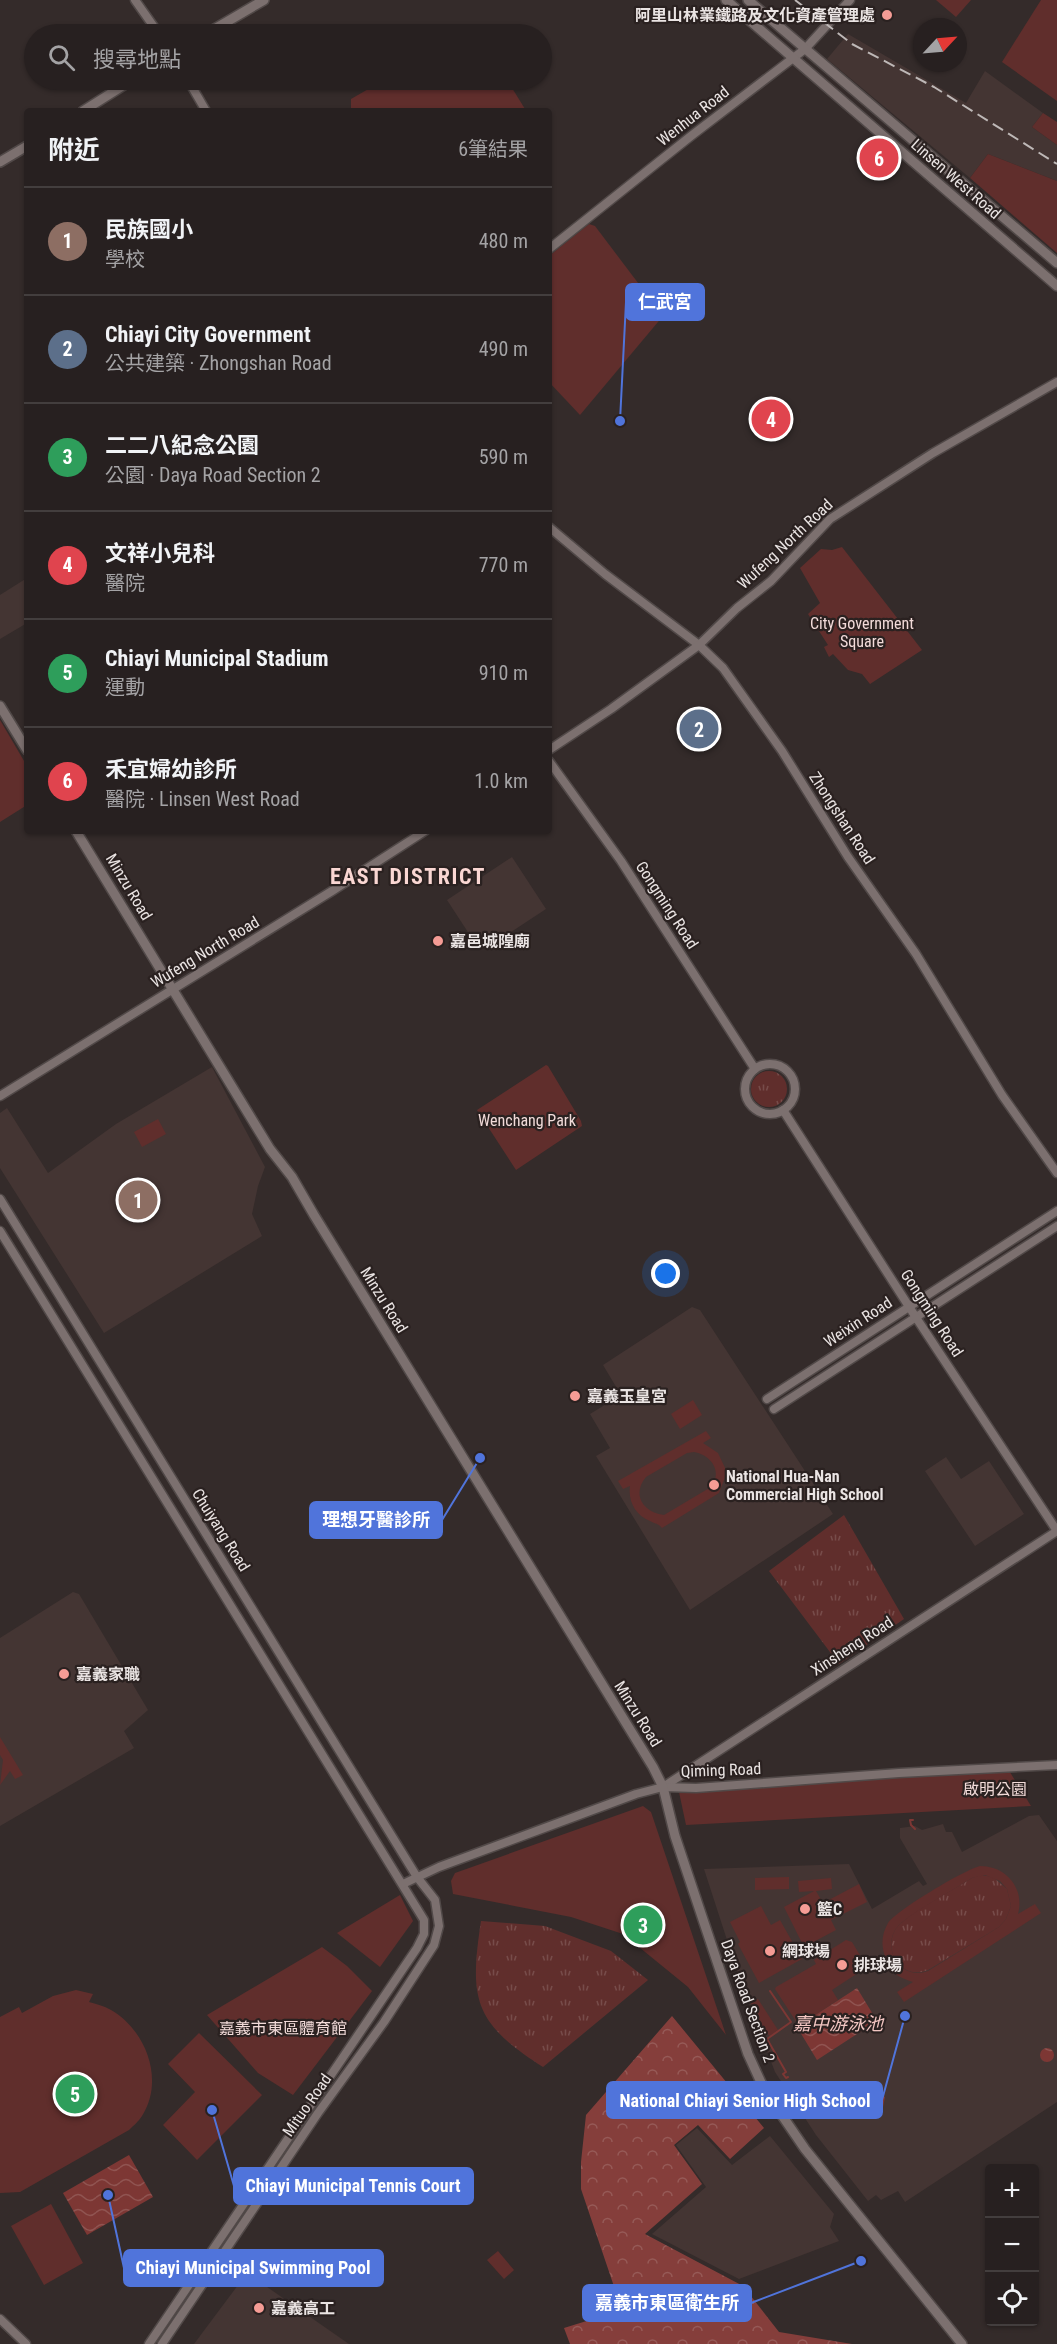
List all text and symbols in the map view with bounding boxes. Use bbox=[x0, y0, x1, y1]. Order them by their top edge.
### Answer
place label: 阿里山林業鐵路及文化資產管理處 bbox=[635, 6, 875, 25]
marker: 阿里山林業鐵路及文化資產管理處 bbox=[880, 8, 894, 22]
north arrow bbox=[913, 18, 967, 72]
search box bbox=[24, 24, 552, 90]
icon: search bbox=[45, 41, 78, 74]
text: 搜尋地點 bbox=[93, 47, 181, 72]
street label: Wenhua Road bbox=[653, 82, 733, 150]
text: 附近 bbox=[48, 135, 100, 165]
street label: Linsen West Road bbox=[907, 135, 1005, 223]
pin: 6 bbox=[860, 136, 898, 180]
text: 6筆結果 bbox=[458, 137, 528, 161]
text: 民族國小 bbox=[105, 217, 193, 242]
text: 1 bbox=[62, 229, 73, 253]
text: 480 m bbox=[479, 229, 528, 253]
text: 學校 bbox=[105, 247, 145, 271]
callout: 仁武宮 bbox=[626, 284, 704, 320]
text: 仁武宮 bbox=[638, 291, 692, 312]
text: Chiayi City Government bbox=[105, 322, 311, 347]
text: 2 bbox=[62, 337, 73, 361]
text: 490 m bbox=[479, 337, 528, 361]
text: 公共建築 · Zhongshan Road bbox=[105, 351, 332, 375]
pin: 4 bbox=[752, 396, 790, 442]
text: 二二八紀念公園 bbox=[105, 433, 259, 458]
text: 3 bbox=[62, 445, 73, 469]
text: 590 m bbox=[479, 445, 528, 469]
text: 公園 · Daya Road Section 2 bbox=[105, 463, 321, 487]
street label: Wufeng North Road bbox=[734, 495, 836, 593]
text: 文祥小兒科 bbox=[105, 541, 215, 566]
text: 4 bbox=[62, 553, 73, 577]
text: 770 m bbox=[479, 553, 528, 577]
text: 醫院 bbox=[105, 571, 145, 595]
park label: City Government Square bbox=[810, 614, 914, 651]
text: Chiayi Municipal Stadium bbox=[105, 646, 329, 671]
text: 5 bbox=[62, 661, 73, 685]
text: 910 m bbox=[479, 661, 528, 685]
text: 運動 bbox=[105, 675, 145, 699]
pin: 2 bbox=[680, 706, 718, 752]
text: 禾宜婦幼診所 bbox=[105, 757, 237, 782]
street label: Zhongshan Road bbox=[805, 768, 879, 868]
text: 6 bbox=[62, 769, 73, 793]
text: 1.0 km bbox=[474, 769, 528, 793]
text: 醫院 · Linsen West Road bbox=[105, 787, 300, 811]
street label: Minzu Road bbox=[102, 850, 156, 924]
street label: Gongming Road bbox=[632, 858, 702, 952]
district label: EAST DISTRICT bbox=[330, 864, 486, 889]
street label: Wufeng North Road bbox=[147, 912, 263, 992]
place label: 嘉邑城隍廟 bbox=[450, 932, 530, 951]
marker: 嘉邑城隍廟 bbox=[431, 934, 445, 948]
park label: Wenchang Park bbox=[478, 1111, 577, 1130]
pin: 1 bbox=[118, 1178, 158, 1222]
your location bbox=[651, 1259, 680, 1288]
street label: Minzu Road bbox=[356, 1264, 412, 1336]
street label: Gongming Road bbox=[897, 1266, 967, 1360]
street label: Weixin Road bbox=[820, 1293, 896, 1351]
place label: 嘉義玉皇宮 bbox=[587, 1387, 667, 1406]
marker: 嘉義玉皇宮 bbox=[568, 1389, 582, 1403]
place label: National Hua-Nan Commercial High School bbox=[726, 1467, 884, 1504]
marker: National Hua-Nan Commercial High School bbox=[707, 1478, 721, 1492]
street label: Chuiyang Road bbox=[188, 1485, 254, 1575]
callout: 理想牙醫診所 bbox=[310, 1502, 442, 1538]
text: 理想牙醫診所 bbox=[322, 1509, 430, 1530]
street label: Xinsheng Road bbox=[807, 1612, 897, 1680]
place label: 嘉義家職 bbox=[76, 1665, 140, 1684]
marker: 嘉義家職 bbox=[57, 1667, 71, 1681]
street label: Minzu Road bbox=[610, 1678, 666, 1750]
street label: Qiming Road bbox=[680, 1759, 762, 1781]
park label: 啟明公園 bbox=[963, 1780, 1027, 1799]
place label: 籃C bbox=[817, 1900, 842, 1919]
pin: 3 bbox=[624, 1902, 662, 1948]
marker: 籃C bbox=[798, 1902, 812, 1916]
street label: Daya Road Section 2 bbox=[717, 1937, 779, 2065]
place label: 網球場 bbox=[782, 1942, 830, 1961]
marker: 網球場 bbox=[763, 1944, 777, 1958]
place label: 排球場 bbox=[854, 1956, 902, 1975]
marker: 排球場 bbox=[835, 1958, 849, 1972]
water label: 嘉中游泳池 bbox=[793, 2013, 885, 2034]
park label: 嘉義市東區體育館 bbox=[219, 2019, 347, 2038]
street label: Mituo Road bbox=[279, 2070, 335, 2140]
pin: 5 bbox=[56, 2072, 94, 2116]
callout: National Chiayi Senior High School bbox=[607, 2082, 882, 2118]
text: National Chiayi Senior High School bbox=[620, 2090, 870, 2111]
map controls bbox=[985, 2164, 1039, 2326]
button: + bbox=[985, 2164, 1039, 2218]
callout: Chiayi Municipal Tennis Court bbox=[234, 2168, 473, 2204]
text: Chiayi Municipal Tennis Court bbox=[245, 2175, 461, 2196]
button: − bbox=[985, 2218, 1039, 2272]
callout: Chiayi Municipal Swimming Pool bbox=[124, 2250, 383, 2286]
text: Chiayi Municipal Swimming Pool bbox=[135, 2257, 371, 2278]
button: locate bbox=[985, 2272, 1039, 2326]
callout: 嘉義市東區衛生所 bbox=[583, 2285, 751, 2321]
text: 嘉義市東區衛生所 bbox=[595, 2292, 739, 2313]
place label: 嘉義高工 bbox=[271, 2299, 335, 2318]
marker: 嘉義高工 bbox=[252, 2301, 266, 2315]

